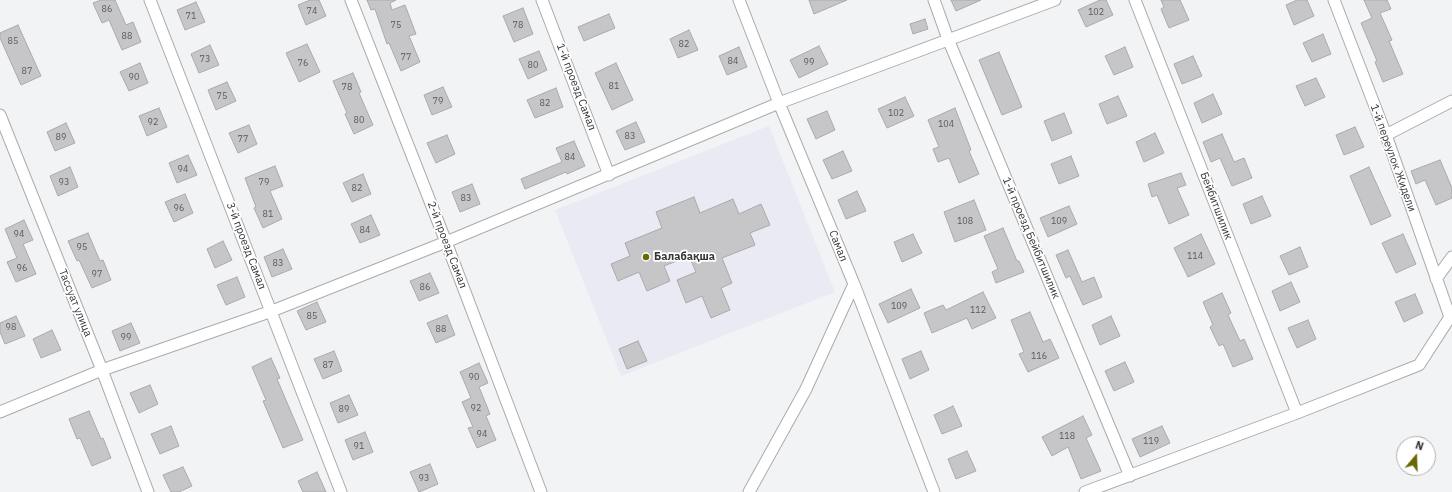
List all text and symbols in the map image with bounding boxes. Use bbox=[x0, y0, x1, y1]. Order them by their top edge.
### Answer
house number: 86 bbox=[102, 4, 112, 14]
house number: 74 bbox=[307, 6, 317, 16]
house number: 102 bbox=[1088, 7, 1104, 17]
house number: 71 bbox=[186, 11, 196, 21]
house number: 75 bbox=[391, 20, 401, 30]
house number: 78 bbox=[513, 20, 523, 30]
house number: 88 bbox=[122, 31, 132, 41]
house number: 85 bbox=[8, 36, 18, 46]
house number: 82 bbox=[679, 39, 689, 49]
street label: 1-й проезд Самал bbox=[553, 42, 599, 132]
house number: 77 bbox=[401, 52, 411, 62]
house number: 73 bbox=[200, 54, 210, 64]
house number: 84 bbox=[728, 56, 738, 66]
house number: 99 bbox=[804, 57, 814, 67]
house number: 76 bbox=[298, 58, 308, 68]
house number: 80 bbox=[528, 60, 538, 70]
house number: 87 bbox=[22, 66, 32, 76]
house number: 90 bbox=[129, 72, 139, 82]
house number: 81 bbox=[609, 81, 619, 91]
house number: 78 bbox=[342, 82, 352, 92]
house number: 75 bbox=[217, 91, 227, 101]
house number: 79 bbox=[433, 96, 443, 106]
house number: 82 bbox=[540, 98, 550, 108]
street label: 1-й переулок Жидели bbox=[1367, 102, 1419, 214]
house number: 102 bbox=[888, 108, 904, 118]
house number: 80 bbox=[354, 115, 364, 125]
house number: 92 bbox=[148, 117, 158, 127]
house number: 104 bbox=[938, 119, 954, 129]
house number: 83 bbox=[625, 131, 635, 141]
house number: 89 bbox=[56, 132, 66, 142]
house number: 77 bbox=[238, 134, 248, 144]
house number: 84 bbox=[565, 152, 575, 162]
house number: 94 bbox=[178, 164, 188, 174]
street label: Бейбитшилик bbox=[1197, 170, 1235, 242]
street label: 1-й проезд Бейбитшилик bbox=[999, 175, 1063, 301]
house number: 93 bbox=[59, 177, 69, 187]
house number: 79 bbox=[259, 177, 269, 187]
house number: 82 bbox=[352, 183, 362, 193]
house number: 83 bbox=[461, 193, 471, 203]
street label: 2-й проезд Самал bbox=[424, 200, 470, 290]
street label: 3-й проезд Самал bbox=[223, 201, 269, 291]
house number: 96 bbox=[174, 203, 184, 213]
house number: 81 bbox=[263, 209, 273, 219]
house number: 108 bbox=[957, 216, 973, 226]
house number: 109 bbox=[1051, 216, 1067, 226]
house number: 84 bbox=[360, 225, 370, 235]
street label: Самал bbox=[826, 228, 850, 264]
house number: 94 bbox=[14, 229, 24, 239]
house number: 95 bbox=[77, 242, 87, 252]
place label: Балабақша bbox=[654, 250, 715, 264]
house number: 114 bbox=[1187, 251, 1203, 261]
marker: Балабақша bbox=[641, 252, 651, 262]
house number: 83 bbox=[273, 258, 283, 268]
house number: 96 bbox=[17, 263, 27, 273]
street label: Тассуат улица bbox=[55, 267, 95, 339]
house number: 97 bbox=[92, 269, 102, 279]
house number: 86 bbox=[420, 282, 430, 292]
house number: 109 bbox=[891, 301, 907, 311]
house number: 112 bbox=[970, 305, 986, 315]
house number: 85 bbox=[307, 311, 317, 321]
house number: 98 bbox=[6, 322, 16, 332]
house number: 88 bbox=[436, 324, 446, 334]
house number: 99 bbox=[121, 332, 131, 342]
house number: 116 bbox=[1031, 351, 1047, 361]
house number: 87 bbox=[323, 360, 333, 370]
house number: 90 bbox=[469, 372, 479, 382]
house number: 92 bbox=[471, 403, 481, 413]
house number: 89 bbox=[339, 404, 349, 414]
house number: 94 bbox=[477, 429, 487, 439]
house number: 118 bbox=[1059, 431, 1075, 441]
house number: 119 bbox=[1143, 436, 1159, 446]
north arrow bbox=[1396, 436, 1436, 476]
text: N bbox=[1414, 438, 1426, 454]
house number: 91 bbox=[354, 441, 364, 451]
house number: 93 bbox=[419, 473, 429, 483]

